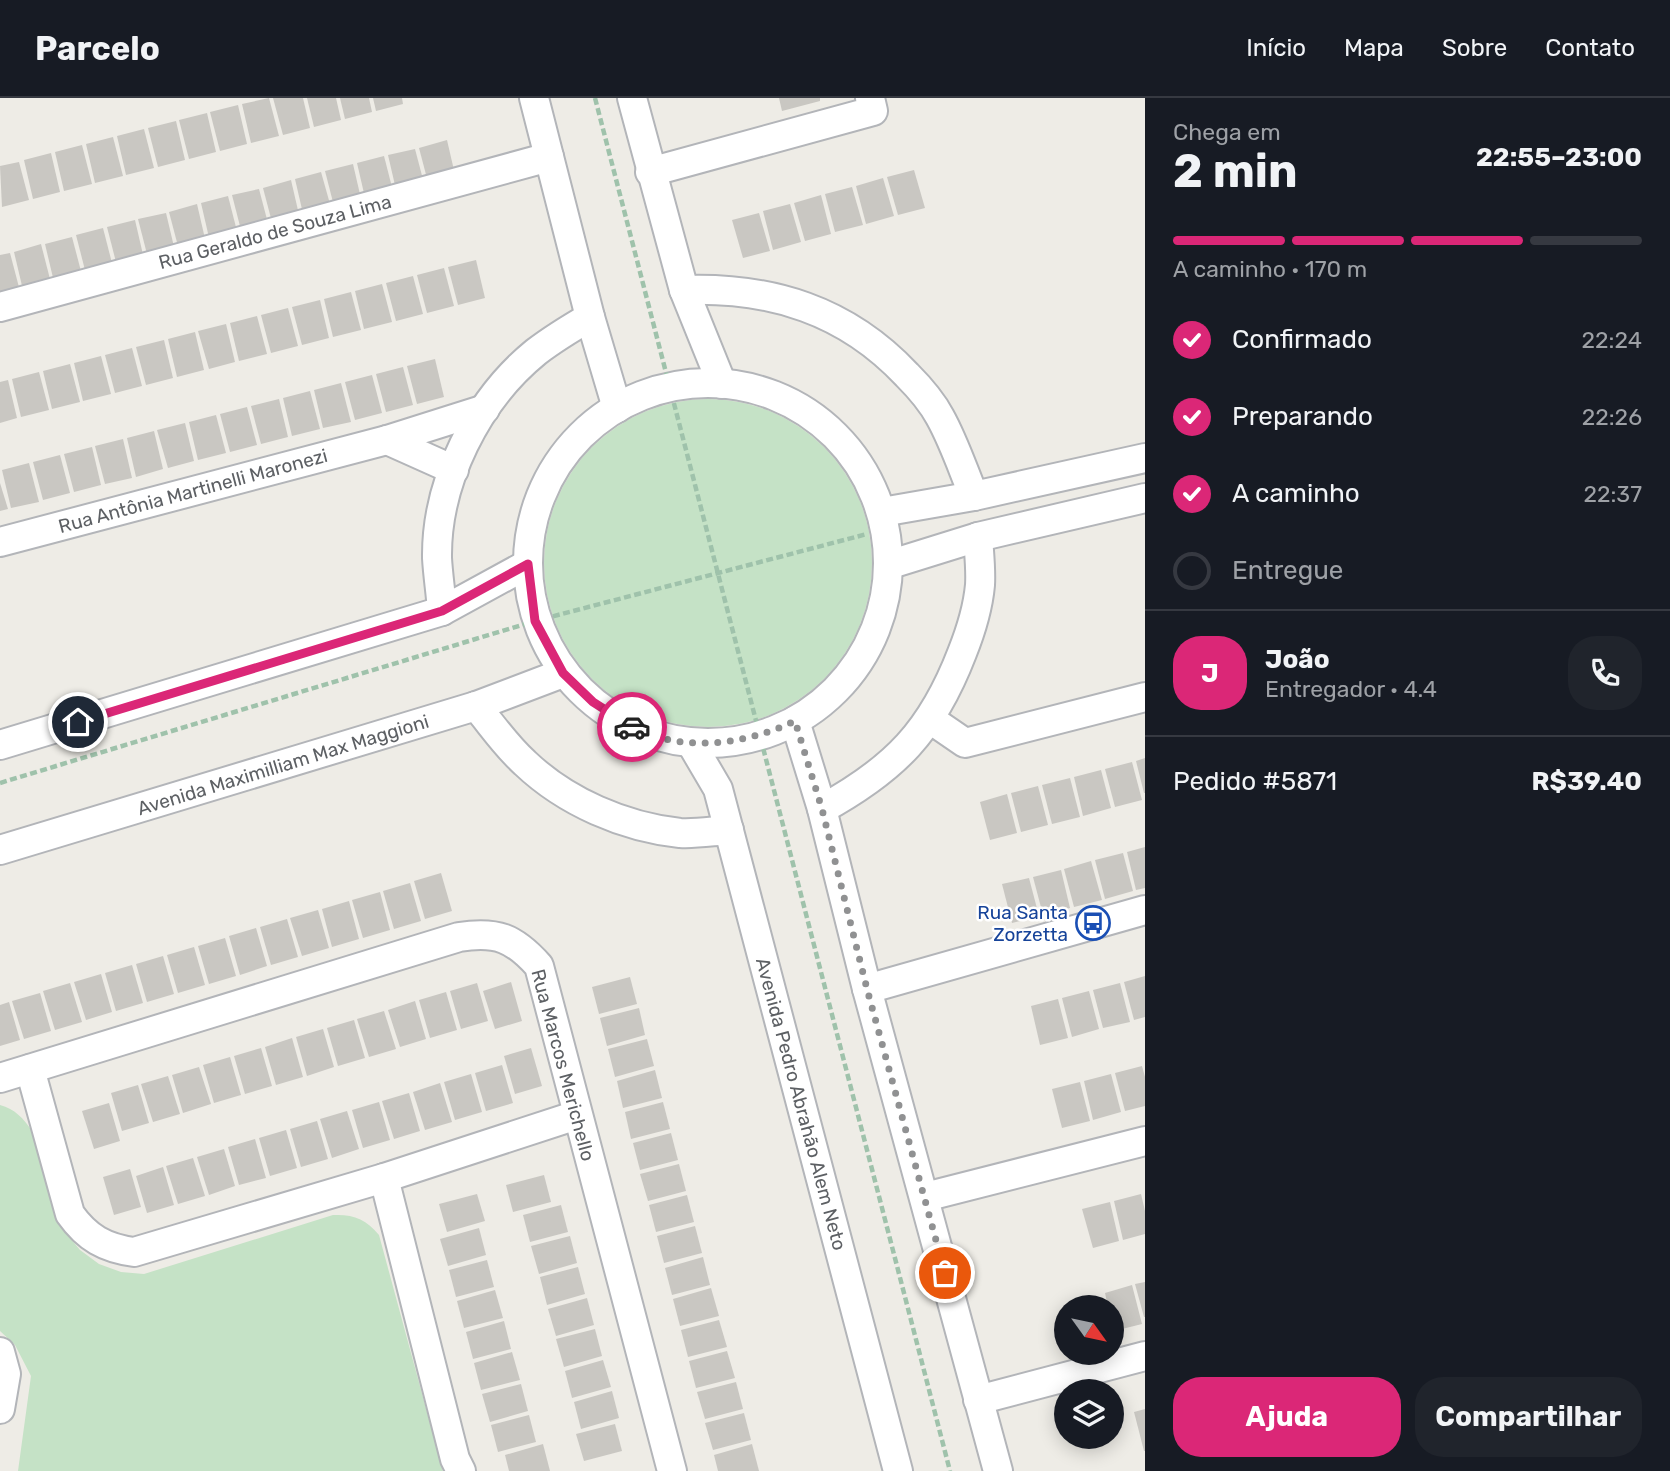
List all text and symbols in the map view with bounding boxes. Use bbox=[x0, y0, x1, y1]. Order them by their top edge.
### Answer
text: Parcelo bbox=[35, 29, 160, 68]
text: Início bbox=[1246, 34, 1306, 62]
text: Mapa bbox=[1344, 34, 1404, 62]
text: Sobre bbox=[1442, 34, 1507, 62]
text: Contato bbox=[1545, 34, 1635, 62]
text: Chega em bbox=[1173, 118, 1281, 146]
text: 22:55–23:00 bbox=[1476, 142, 1642, 173]
text: 2 min bbox=[1173, 144, 1298, 199]
street label: Rua Geraldo de Souza Lima bbox=[156, 190, 394, 274]
text: A caminho · 170 m bbox=[1173, 255, 1367, 283]
icon: check bbox=[1173, 321, 1211, 359]
text: Confirmado bbox=[1232, 324, 1372, 355]
text: 22:24 bbox=[1582, 326, 1642, 354]
icon: check bbox=[1173, 398, 1211, 436]
text: Preparando bbox=[1232, 401, 1373, 432]
text: 22:26 bbox=[1582, 403, 1642, 431]
street label: Rua Antônia Martinelli Maronezi bbox=[56, 444, 330, 538]
icon: check bbox=[1173, 475, 1211, 513]
text: A caminho bbox=[1232, 478, 1360, 509]
text: 22:37 bbox=[1583, 480, 1642, 508]
text: Entregue bbox=[1232, 555, 1343, 586]
button: phone bbox=[1568, 636, 1642, 710]
text: João bbox=[1265, 644, 1330, 675]
text: J bbox=[1201, 658, 1219, 689]
text: Entregador · 4.4 bbox=[1265, 675, 1437, 703]
pin bbox=[48, 692, 108, 752]
courier bbox=[597, 692, 667, 762]
icon: home bbox=[59, 703, 97, 741]
icon: car bbox=[613, 708, 651, 746]
street label: Avenida Maximilliam Max Maggioni bbox=[134, 710, 432, 820]
text: Pedido #5871 bbox=[1173, 766, 1337, 797]
text: R$39.40 bbox=[1532, 766, 1642, 797]
place label: Rua Santa Zorzetta bbox=[977, 901, 1068, 946]
bus stop icon: Rua Santa Zorzetta bbox=[1074, 904, 1112, 942]
street label: Avenida Pedro Abrahão Alem Neto bbox=[751, 955, 851, 1253]
street label: Rua Marcos Merichello bbox=[526, 967, 600, 1163]
pin bbox=[915, 1243, 975, 1303]
icon: bag bbox=[926, 1254, 964, 1292]
north arrow bbox=[1054, 1295, 1124, 1365]
map controls bbox=[1054, 1295, 1124, 1449]
button: Ajuda bbox=[1173, 1377, 1401, 1457]
button: Compartilhar bbox=[1415, 1377, 1642, 1457]
button: layers bbox=[1054, 1379, 1124, 1449]

